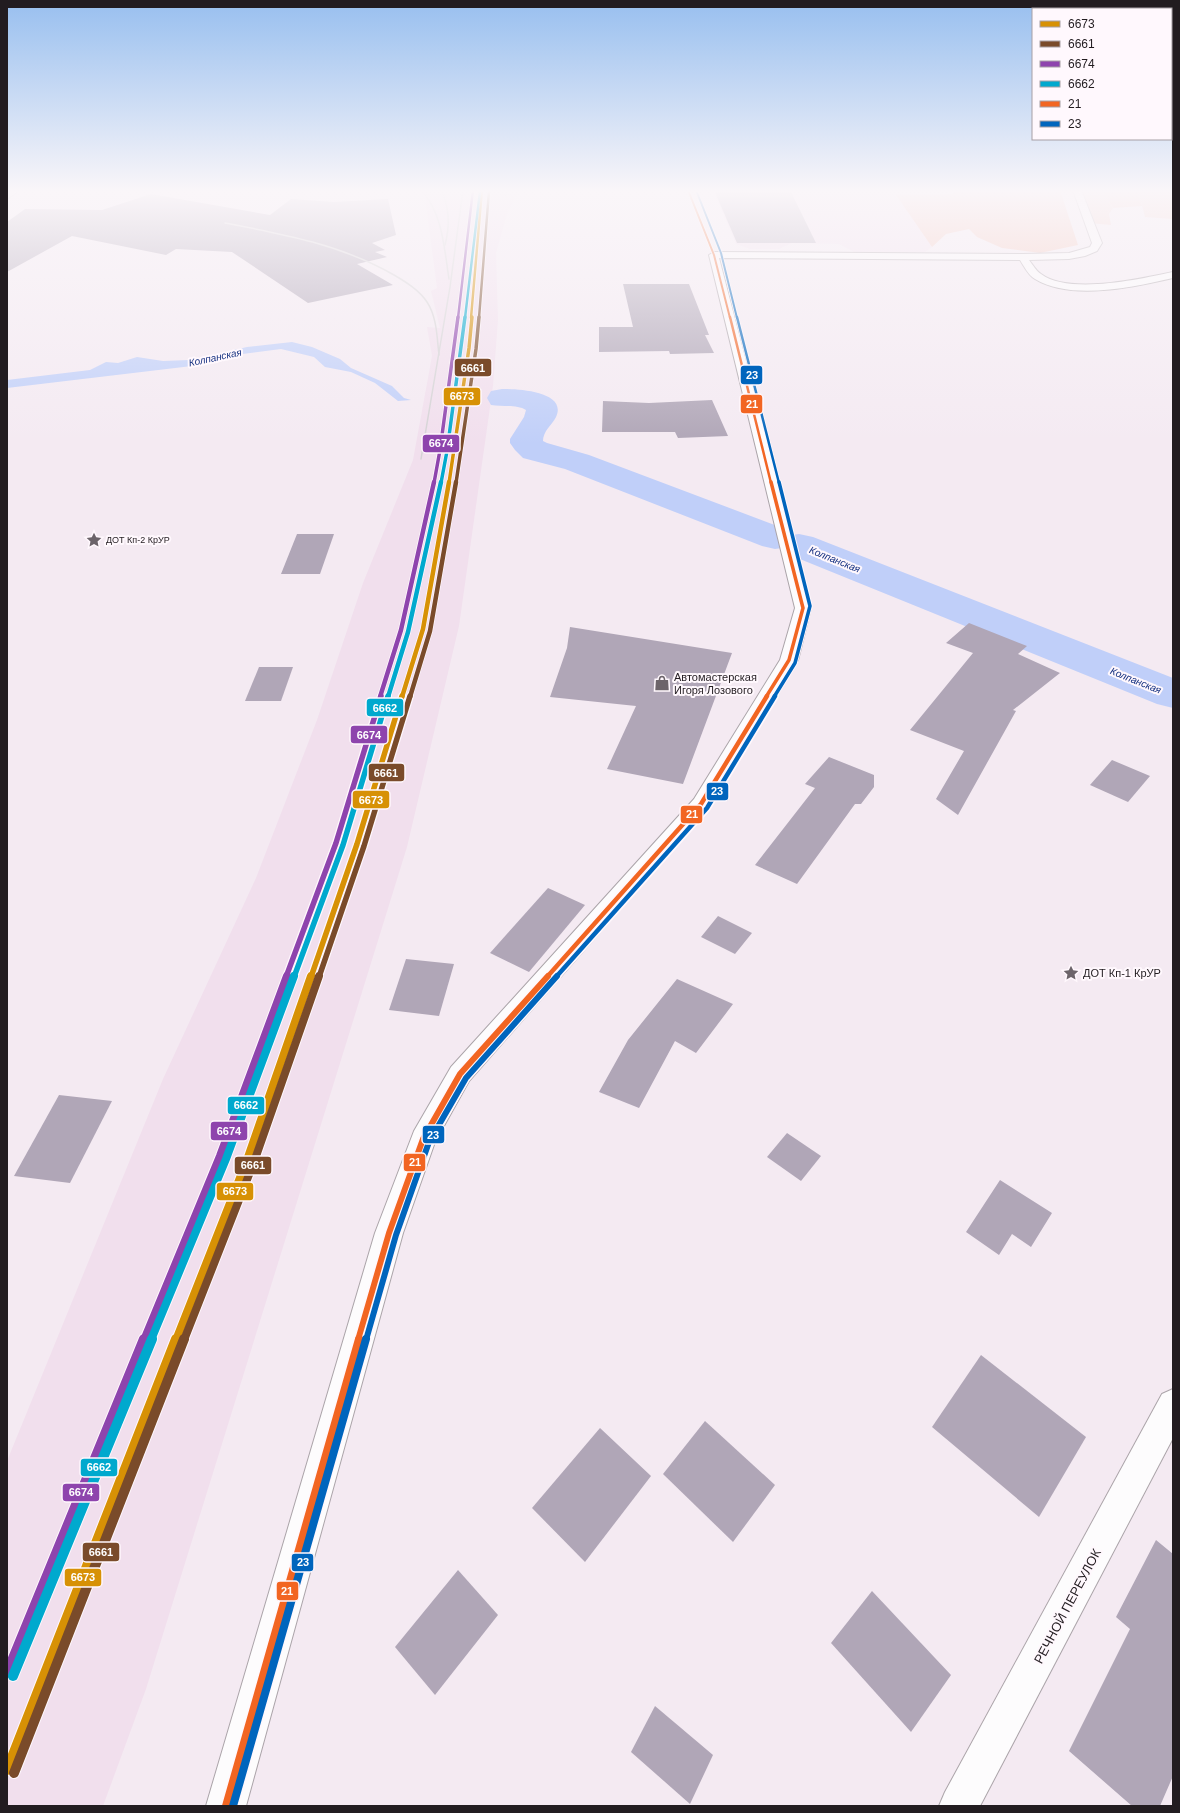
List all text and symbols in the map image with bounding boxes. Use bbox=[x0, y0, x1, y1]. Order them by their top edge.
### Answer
legend bbox=[1032, 8, 1172, 140]
text: 6673 bbox=[1068, 17, 1095, 31]
text: 6661 bbox=[1068, 37, 1095, 51]
text: 6674 bbox=[1068, 57, 1095, 71]
text: 6662 bbox=[1068, 77, 1095, 91]
text: 21 bbox=[1068, 97, 1082, 111]
text: 23 bbox=[1068, 117, 1082, 131]
water label: Колпанская bbox=[188, 346, 243, 368]
line badge: 6661 bbox=[454, 358, 492, 377]
text: 6661 bbox=[461, 362, 485, 374]
line badge: 23 bbox=[740, 365, 763, 385]
text: 23 bbox=[746, 369, 758, 381]
line badge: 6673 bbox=[443, 387, 481, 406]
text: 6673 bbox=[450, 390, 474, 402]
line badge: 21 bbox=[740, 394, 763, 414]
text: 21 bbox=[746, 398, 758, 410]
line badge: 6674 bbox=[422, 434, 460, 453]
text: 6674 bbox=[429, 437, 454, 449]
place icon: ДОТ Кп-2 КрУР bbox=[85, 531, 103, 549]
place label: ДОТ Кп-2 КрУР bbox=[106, 535, 170, 545]
water label: Колпанская bbox=[808, 544, 863, 575]
water label: Колпанская bbox=[1109, 665, 1164, 696]
place label: Автомастерская Игоря Лозового bbox=[674, 671, 757, 696]
shop icon: Автомастерская Игоря Лозового bbox=[653, 674, 671, 692]
line badge: 6662 bbox=[366, 698, 404, 717]
text: 6662 bbox=[373, 702, 397, 714]
line badge: 6674 bbox=[350, 725, 388, 744]
text: 6674 bbox=[357, 729, 382, 741]
line badge: 6661 bbox=[368, 763, 405, 782]
text: 6661 bbox=[374, 767, 398, 779]
line badge: 23 bbox=[706, 782, 729, 801]
text: 23 bbox=[711, 785, 723, 797]
line badge: 6673 bbox=[352, 790, 390, 809]
text: 6673 bbox=[359, 794, 383, 806]
line badge: 21 bbox=[680, 805, 703, 824]
text: 21 bbox=[686, 808, 698, 820]
place icon: ДОТ Кп-1 КрУР bbox=[1062, 964, 1080, 982]
place label: ДОТ Кп-1 КрУР bbox=[1083, 967, 1161, 979]
line badge: 6662 bbox=[227, 1096, 265, 1115]
text: 6662 bbox=[234, 1099, 258, 1111]
line badge: 6674 bbox=[210, 1121, 248, 1141]
text: 6674 bbox=[217, 1125, 242, 1137]
line badge: 23 bbox=[422, 1125, 445, 1144]
text: 23 bbox=[427, 1129, 439, 1141]
line badge: 21 bbox=[403, 1153, 426, 1172]
line badge: 6661 bbox=[234, 1156, 272, 1175]
text: 21 bbox=[409, 1156, 421, 1168]
text: 6661 bbox=[241, 1159, 265, 1171]
line badge: 6673 bbox=[216, 1182, 254, 1201]
text: 6673 bbox=[223, 1185, 247, 1197]
line badge: 6662 bbox=[80, 1458, 118, 1477]
text: 6662 bbox=[87, 1461, 111, 1473]
line badge: 6674 bbox=[62, 1483, 100, 1502]
text: 6674 bbox=[69, 1486, 94, 1498]
line badge: 6661 bbox=[82, 1542, 120, 1562]
text: 6661 bbox=[89, 1546, 113, 1558]
street label: РЕЧНОЙ ПЕРЕУЛОК bbox=[1031, 1546, 1104, 1666]
line badge: 23 bbox=[291, 1553, 314, 1572]
text: 23 bbox=[297, 1556, 309, 1568]
line badge: 6673 bbox=[64, 1568, 102, 1587]
text: 6673 bbox=[71, 1571, 95, 1583]
line badge: 21 bbox=[276, 1581, 299, 1601]
text: 21 bbox=[281, 1585, 293, 1597]

